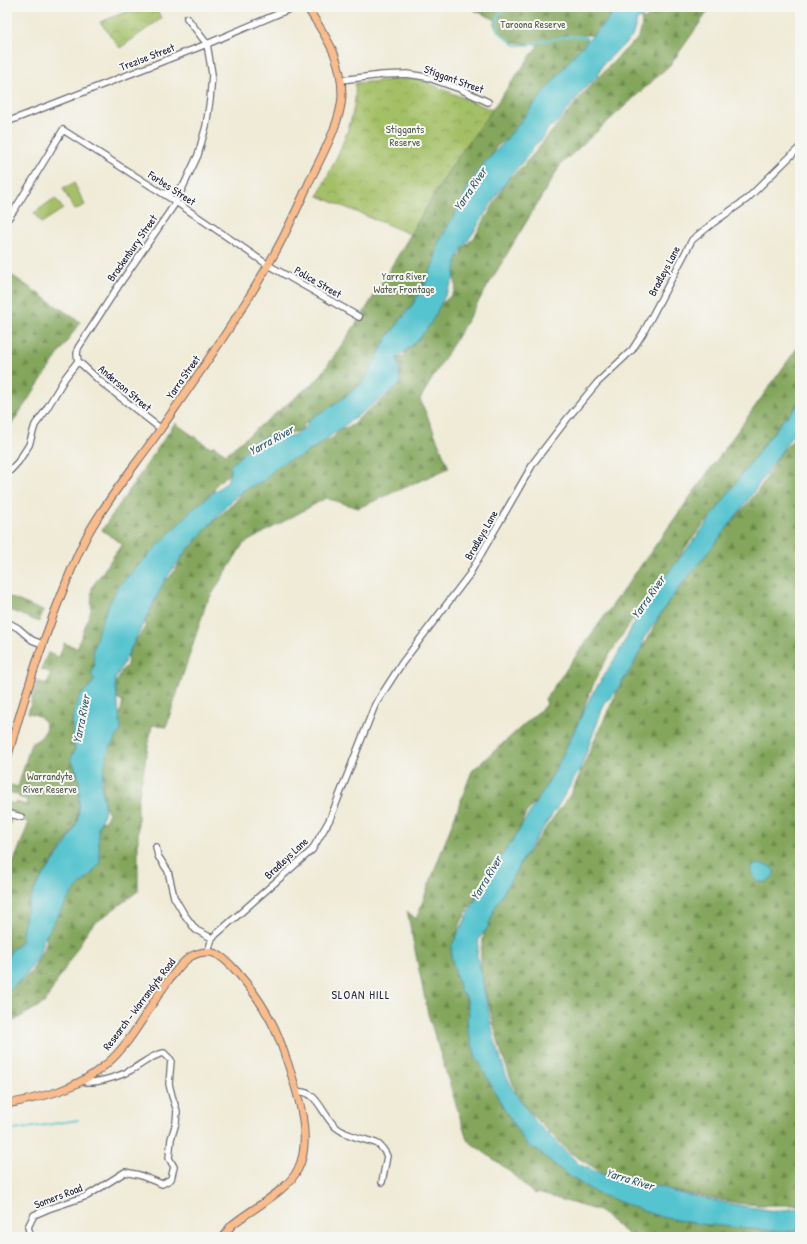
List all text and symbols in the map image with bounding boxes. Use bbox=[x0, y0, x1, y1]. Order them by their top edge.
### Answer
park label: Taroona Reserve bbox=[500, 17, 566, 31]
street label: Trezise Street bbox=[118, 40, 177, 74]
street label: Stiggant Street bbox=[422, 62, 486, 96]
park label: Stiggants Reserve bbox=[386, 122, 424, 149]
water label: Yarra River bbox=[449, 163, 492, 214]
street label: Forbes Street bbox=[145, 167, 199, 209]
street label: Brackenbury Street bbox=[104, 212, 160, 284]
street label: Bradleys Lane bbox=[645, 243, 683, 299]
street label: Police Street bbox=[292, 263, 344, 301]
park label: Yarra River Water Frontage bbox=[373, 269, 435, 296]
street label: Yarra Street bbox=[163, 352, 203, 402]
street label: Anderson Street bbox=[96, 362, 155, 414]
water label: Yarra River bbox=[245, 420, 298, 459]
street label: Bradleys Lane bbox=[461, 507, 501, 562]
water label: Yarra River bbox=[627, 571, 670, 622]
water label: Yarra River bbox=[68, 692, 94, 745]
park label: Warrandyte River Reserve bbox=[23, 769, 78, 796]
street label: Bradleys Lane bbox=[261, 834, 311, 882]
water label: Yarra River bbox=[466, 851, 507, 903]
street label: Research – Warrandyte Road bbox=[100, 955, 179, 1053]
district label: SLOAN HILL bbox=[331, 986, 391, 1003]
water label: Yarra River bbox=[604, 1164, 657, 1195]
street label: Somers Road bbox=[32, 1180, 85, 1212]

